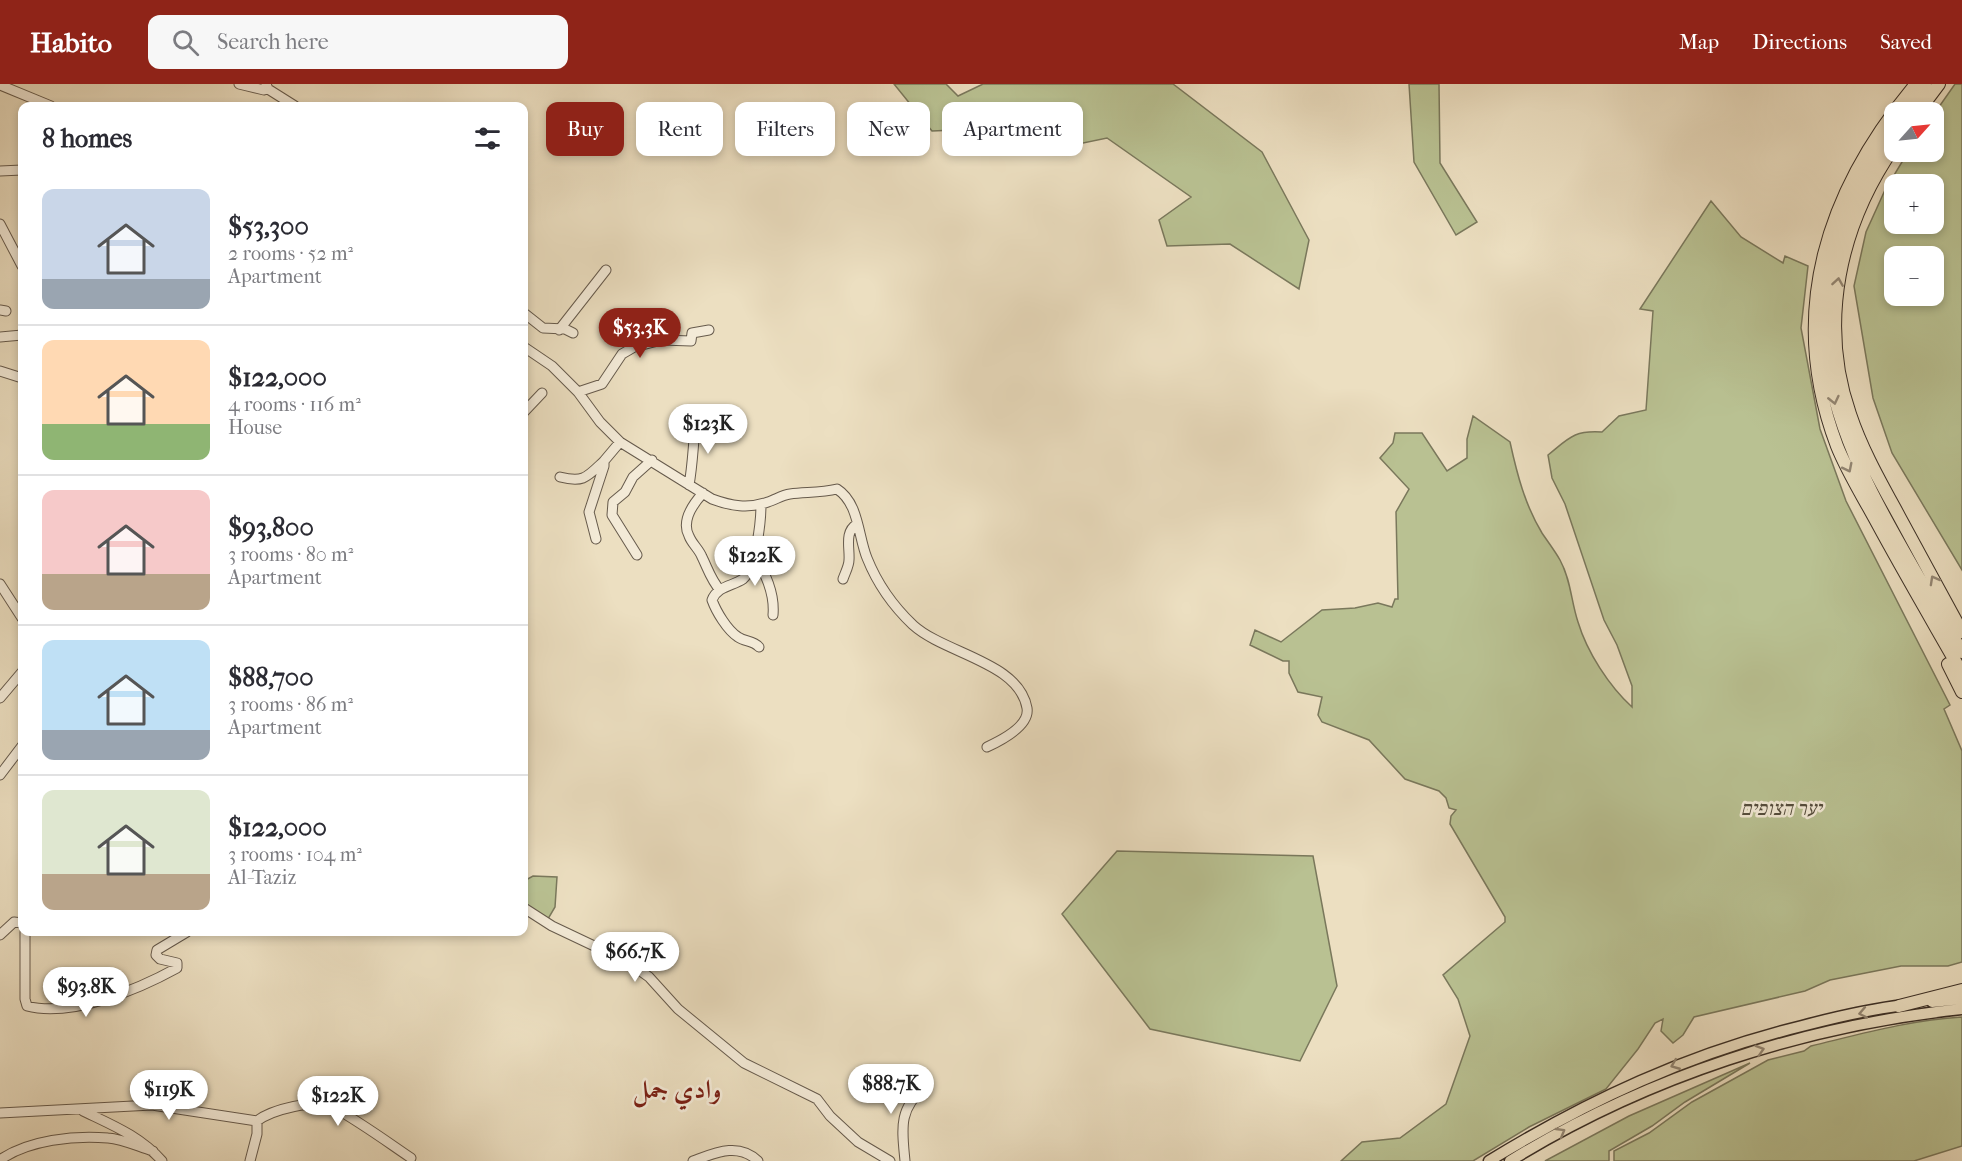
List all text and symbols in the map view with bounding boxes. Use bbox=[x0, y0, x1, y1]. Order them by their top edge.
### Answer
search box bbox=[148, 15, 568, 69]
text: Habito bbox=[30, 26, 112, 59]
icon: search bbox=[169, 26, 202, 59]
text: Search here bbox=[217, 29, 329, 55]
text: Map bbox=[1679, 30, 1719, 54]
text: Directions bbox=[1752, 30, 1847, 54]
text: Saved bbox=[1880, 30, 1932, 54]
chip: Buy bbox=[546, 102, 624, 156]
chip: Rent bbox=[636, 102, 723, 156]
chip: Filters bbox=[735, 102, 835, 156]
chip: New bbox=[847, 102, 930, 156]
chip: Apartment bbox=[942, 102, 1083, 156]
north arrow bbox=[1884, 102, 1944, 162]
map controls bbox=[1884, 102, 1944, 306]
icon: filters bbox=[471, 122, 504, 155]
text: 8 homes bbox=[42, 123, 132, 154]
button: + bbox=[1884, 174, 1944, 234]
text: $53,300 bbox=[228, 211, 309, 242]
icon: home bbox=[90, 213, 162, 285]
text: 2 rooms · 52 m² bbox=[228, 242, 353, 265]
button: − bbox=[1884, 246, 1944, 306]
text: Apartment bbox=[228, 265, 322, 288]
one-way arrow bbox=[1832, 277, 1844, 286]
pin: $53.3K bbox=[591, 308, 689, 359]
text: $53.3K bbox=[613, 316, 667, 339]
text: $122,000 bbox=[228, 362, 327, 393]
icon: home bbox=[90, 364, 162, 436]
text: 4 rooms · 116 m² bbox=[228, 393, 361, 416]
one-way arrow bbox=[1827, 395, 1840, 405]
pin: $123K bbox=[666, 404, 750, 455]
text: $123K bbox=[682, 412, 734, 435]
text: House bbox=[228, 416, 282, 439]
one-way arrow bbox=[1840, 461, 1852, 472]
text: $93,800 bbox=[228, 512, 314, 543]
icon: home bbox=[90, 514, 162, 586]
pin: $122K bbox=[713, 536, 797, 587]
text: 3 rooms · 80 m² bbox=[228, 543, 353, 566]
text: $122K bbox=[728, 544, 782, 567]
text: Apartment bbox=[228, 566, 322, 589]
one-way arrow bbox=[1930, 576, 1941, 587]
text: $88,700 bbox=[228, 662, 314, 693]
icon: home bbox=[90, 664, 162, 736]
text: 3 rooms · 86 m² bbox=[228, 693, 353, 716]
text: Apartment bbox=[228, 716, 322, 739]
park label: יער הצופים bbox=[1741, 797, 1824, 820]
text: $122,000 bbox=[228, 812, 327, 843]
icon: home bbox=[90, 814, 162, 886]
text: 3 rooms · 104 m² bbox=[228, 843, 362, 866]
text: Al-Taziz bbox=[228, 866, 296, 889]
pin: $66.7K bbox=[586, 932, 684, 983]
text: $66.7K bbox=[605, 940, 665, 963]
pin: $93.8K bbox=[37, 967, 135, 1018]
text: $93.8K bbox=[57, 975, 115, 998]
one-way arrow bbox=[1858, 1006, 1868, 1019]
one-way arrow bbox=[1754, 1045, 1765, 1057]
one-way arrow bbox=[1670, 1058, 1681, 1070]
pin: $88.7K bbox=[842, 1064, 940, 1115]
pin: $119K bbox=[127, 1070, 211, 1121]
text: $88.7K bbox=[862, 1072, 920, 1095]
district label: وادي جمل bbox=[633, 1074, 721, 1111]
pin: $122K bbox=[296, 1076, 380, 1127]
text: $119K bbox=[144, 1078, 194, 1101]
text: $122K bbox=[311, 1084, 365, 1107]
one-way arrow bbox=[1555, 1128, 1565, 1139]

